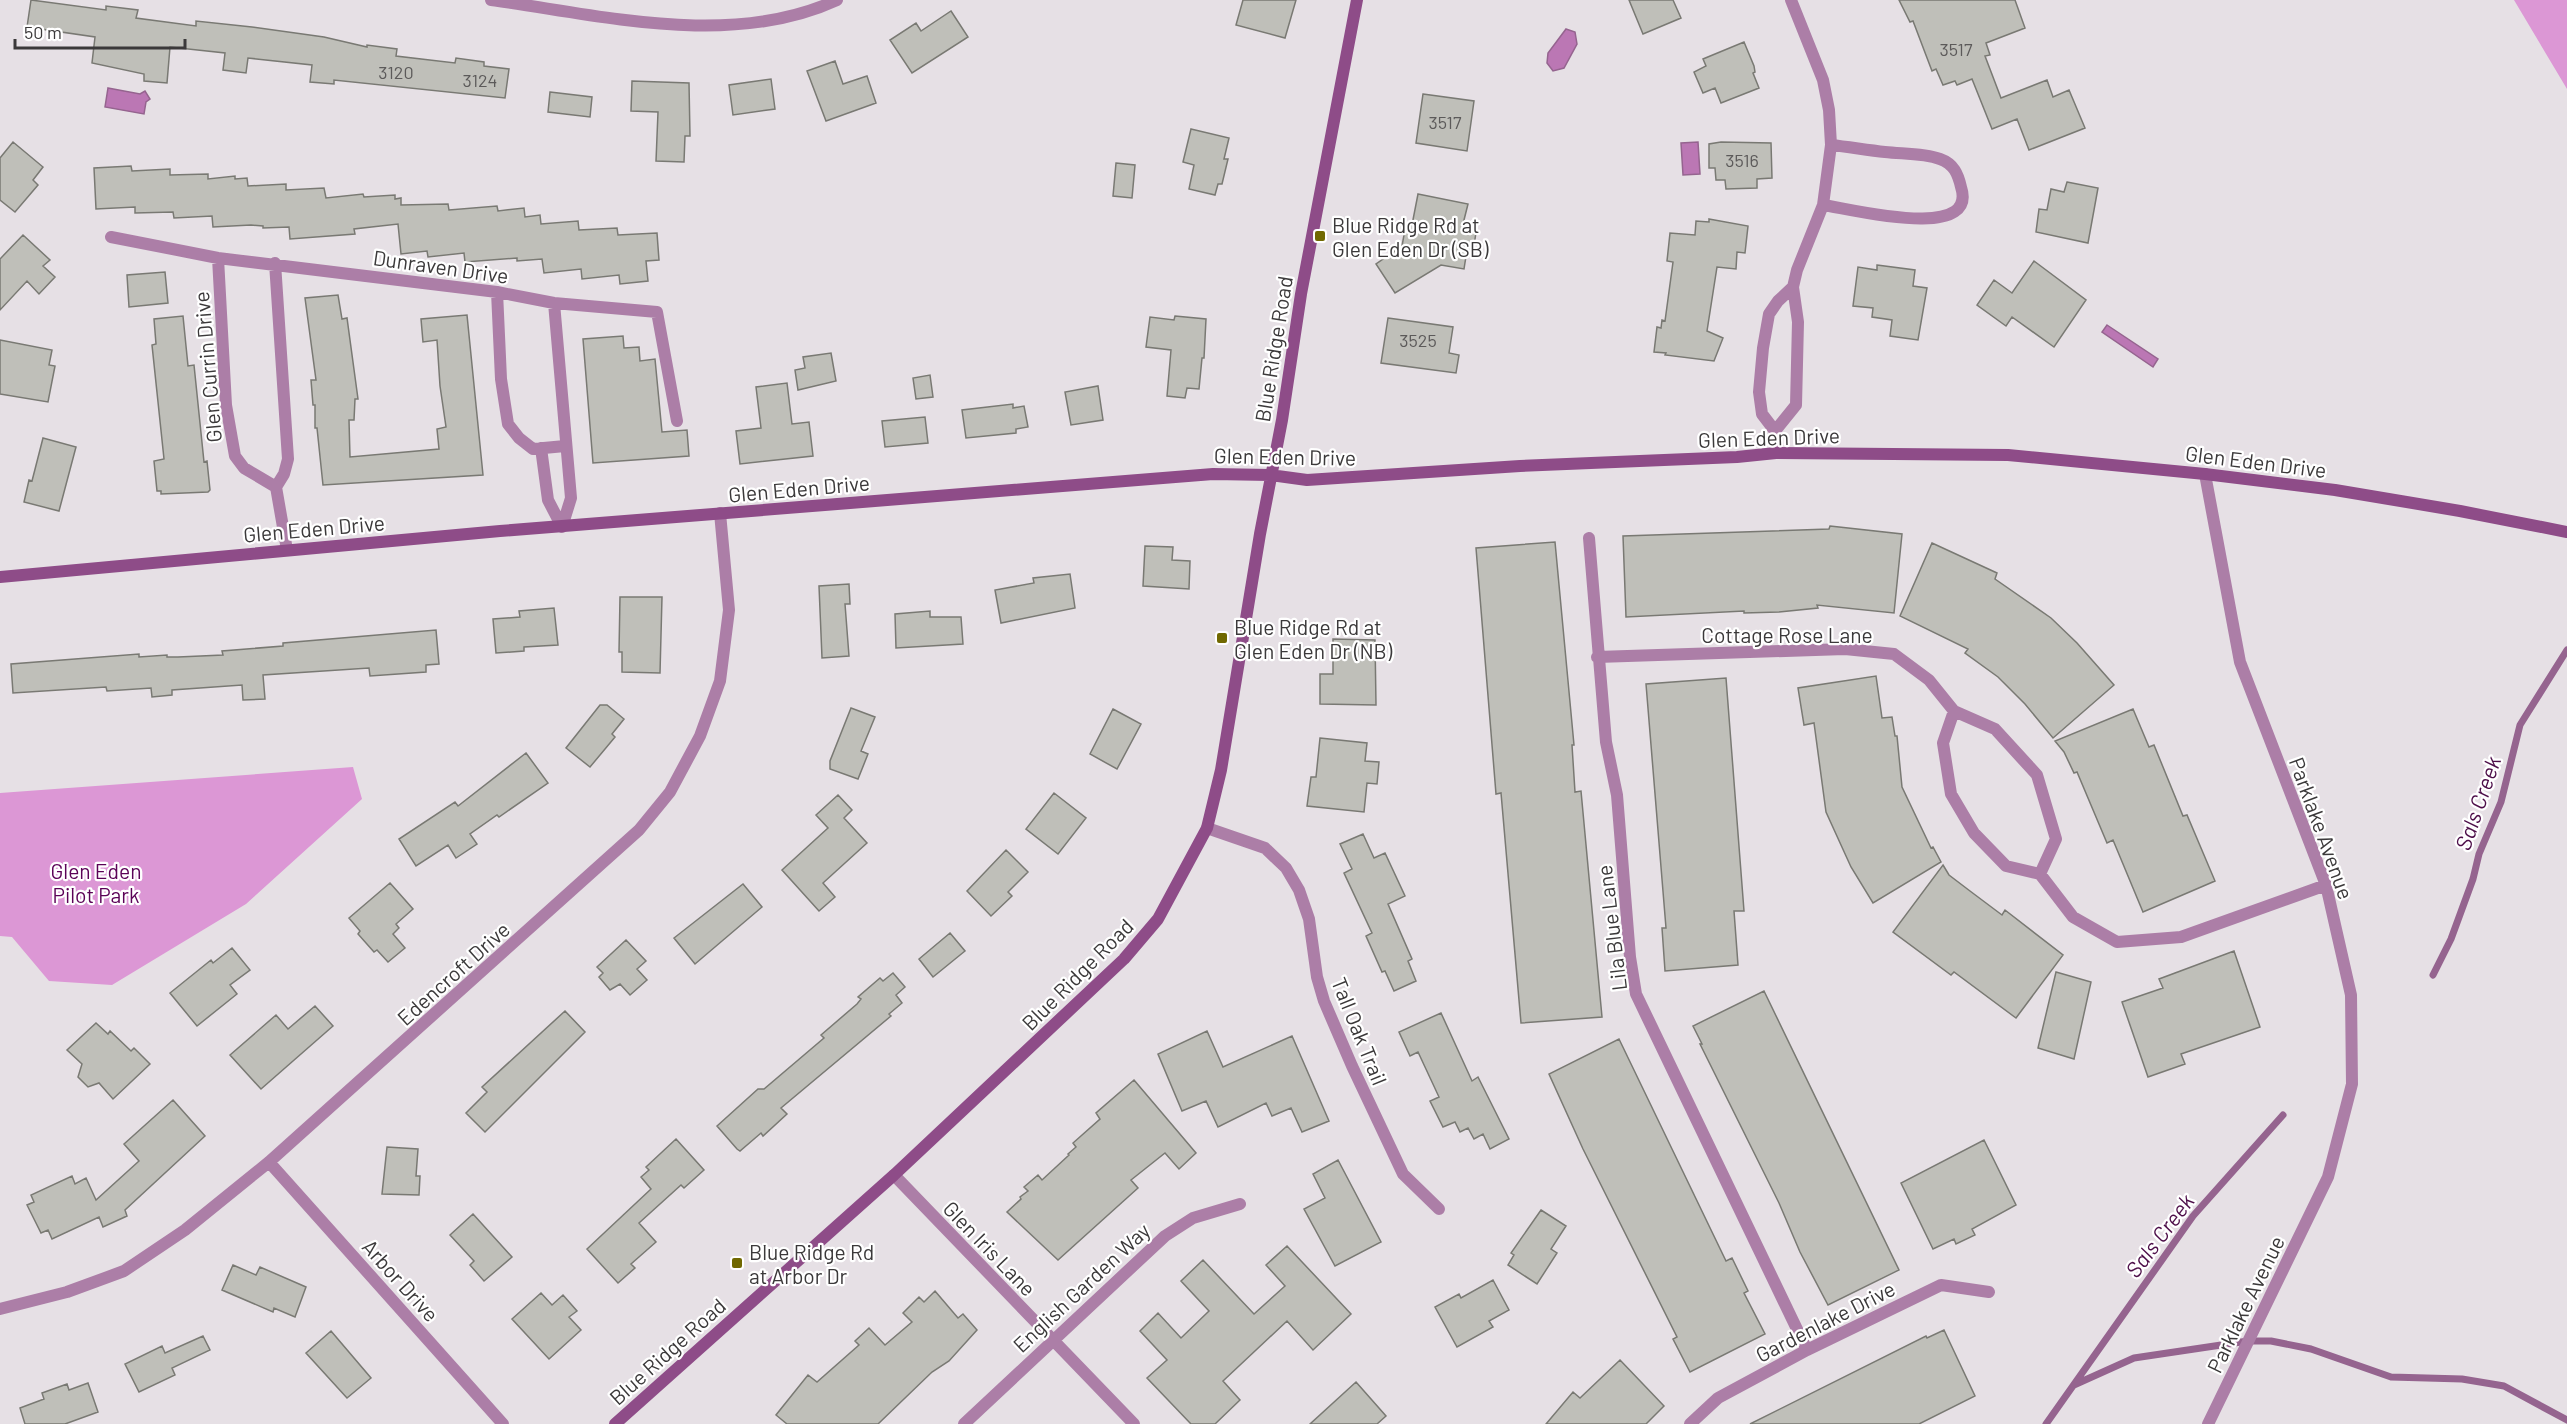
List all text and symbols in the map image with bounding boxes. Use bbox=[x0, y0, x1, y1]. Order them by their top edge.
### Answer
scale bar bbox=[15, 12, 184, 50]
text: 50 m bbox=[24, 21, 62, 43]
house number: 3517 bbox=[1940, 38, 1973, 60]
house number: 3120 bbox=[378, 61, 414, 83]
house number: 3124 bbox=[462, 69, 498, 91]
house number: 3517 bbox=[1429, 111, 1462, 133]
house number: 3516 bbox=[1725, 149, 1759, 171]
place label: Blue Ridge Rd at Glen Eden Dr (SB) bbox=[1332, 212, 1489, 261]
marker: Blue Ridge Rd at Glen Eden Dr (SB) bbox=[1313, 229, 1327, 243]
street label: Dunraven Drive bbox=[372, 244, 510, 288]
street label: Blue Ridge Road bbox=[1249, 274, 1297, 424]
street label: Glen Currin Drive bbox=[188, 291, 226, 443]
house number: 3525 bbox=[1399, 329, 1437, 351]
street label: Glen Eden Drive bbox=[1698, 422, 1840, 452]
street label: Glen Eden Drive bbox=[2184, 440, 2328, 482]
street label: Glen Eden Drive bbox=[1214, 442, 1356, 470]
street label: Glen Eden Drive bbox=[727, 469, 871, 507]
street label: Glen Eden Drive bbox=[242, 509, 386, 547]
place label: Blue Ridge Rd at Glen Eden Dr (NB) bbox=[1234, 614, 1393, 663]
street label: Cottage Rose Lane bbox=[1701, 622, 1873, 647]
marker: Blue Ridge Rd at Glen Eden Dr (NB) bbox=[1215, 631, 1229, 645]
water label: Sals Creek bbox=[2449, 752, 2505, 853]
street label: Parklake Avenue bbox=[2285, 754, 2359, 902]
park label: Glen Eden Pilot Park bbox=[50, 858, 142, 907]
street label: Lila Blue Lane bbox=[1591, 864, 1631, 992]
street label: Blue Ridge Road bbox=[1016, 913, 1138, 1035]
street label: Edencroft Drive bbox=[392, 916, 514, 1030]
street label: Tall Oak Trail bbox=[1327, 973, 1393, 1089]
water label: Sals Creek bbox=[2119, 1188, 2199, 1282]
street label: Glen Iris Lane bbox=[939, 1195, 1041, 1301]
street label: English Garden Way bbox=[1007, 1217, 1155, 1357]
street label: Parklake Avenue bbox=[2201, 1232, 2289, 1376]
street label: Arbor Drive bbox=[358, 1234, 444, 1326]
place label: Blue Ridge Rd at Arbor Dr bbox=[749, 1239, 874, 1288]
marker: Blue Ridge Rd at Arbor Dr bbox=[730, 1256, 744, 1270]
street label: Gardenlake Drive bbox=[1751, 1275, 1899, 1367]
street label: Blue Ridge Road bbox=[604, 1292, 730, 1410]

